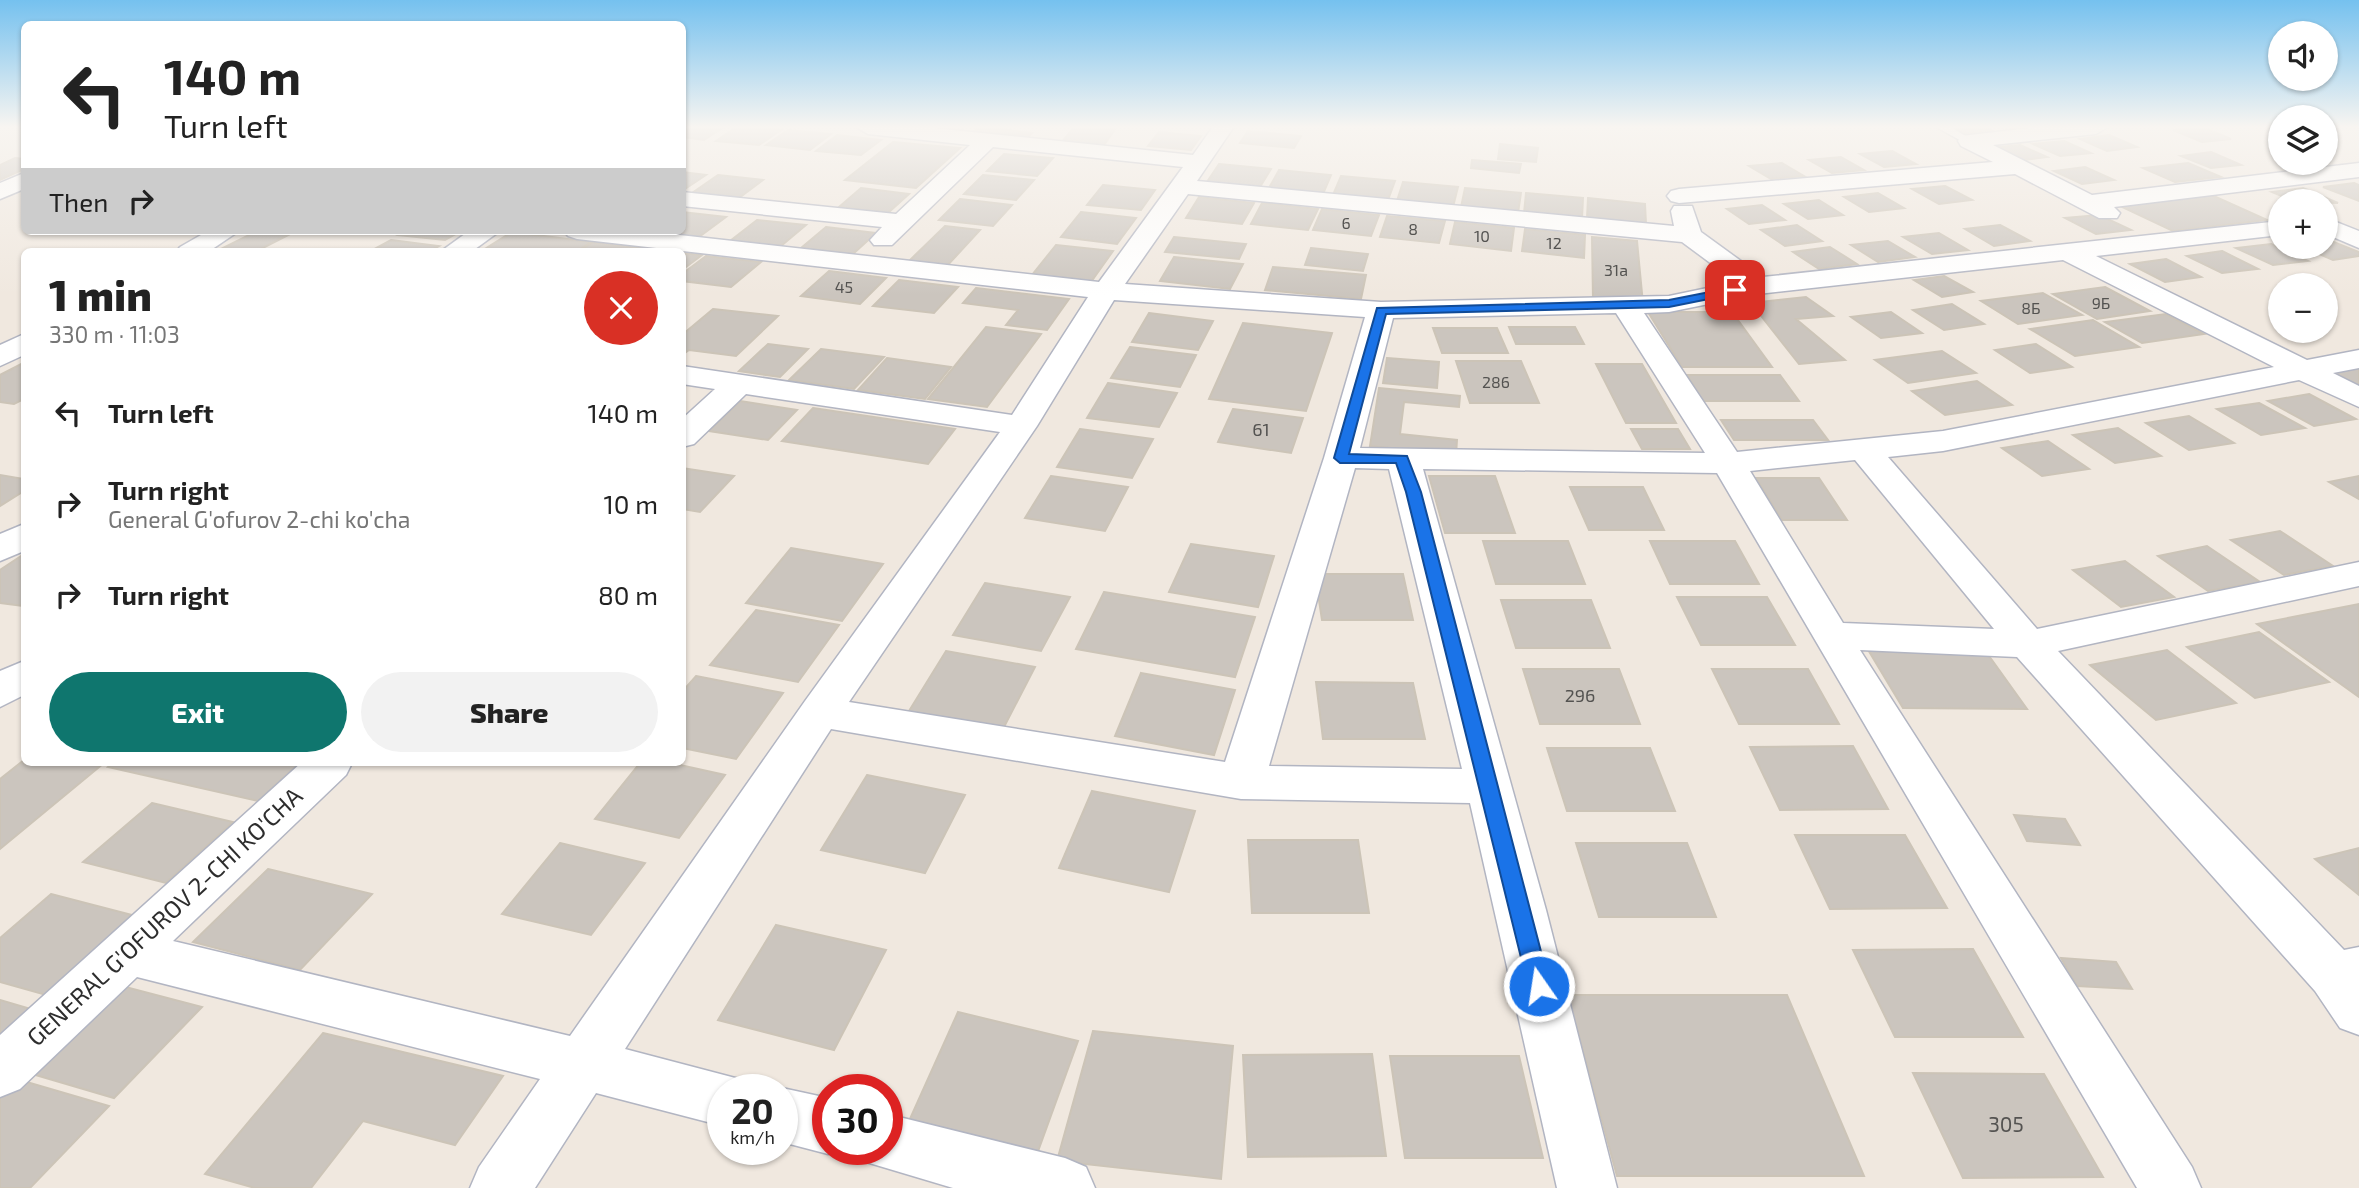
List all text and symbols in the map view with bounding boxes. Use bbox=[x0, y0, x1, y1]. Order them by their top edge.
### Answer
map controls bbox=[2268, 21, 2338, 343]
button: sound bbox=[2268, 21, 2338, 91]
text: 140 m bbox=[164, 46, 301, 105]
icon: left bbox=[49, 49, 140, 140]
button: layers bbox=[2268, 105, 2338, 175]
text: Turn left bbox=[164, 106, 288, 144]
icon: right bbox=[122, 182, 160, 220]
text: Then bbox=[49, 186, 108, 217]
button: + bbox=[2268, 189, 2338, 259]
house number: 6 bbox=[1341, 213, 1351, 232]
house number: 8 bbox=[1408, 219, 1418, 238]
house number: 10 bbox=[1474, 226, 1490, 245]
house number: 12 bbox=[1546, 233, 1562, 252]
house number: 31а bbox=[1604, 260, 1628, 279]
pin bbox=[1705, 260, 1765, 320]
text: 1 min bbox=[49, 269, 152, 319]
button: close bbox=[584, 271, 658, 345]
icon: arrive bbox=[1716, 271, 1754, 309]
button: − bbox=[2268, 273, 2338, 343]
house number: 45 bbox=[835, 277, 853, 296]
house number: 9Б bbox=[2092, 293, 2110, 312]
house number: 8Б bbox=[2021, 298, 2041, 317]
text: 330 m · 11:03 bbox=[49, 320, 180, 348]
house number: 286 bbox=[1482, 372, 1510, 391]
icon: left bbox=[49, 394, 87, 432]
text: Turn left bbox=[108, 397, 214, 428]
text: 140 m bbox=[587, 397, 658, 428]
house number: 61 bbox=[1252, 418, 1270, 440]
text: Turn right bbox=[108, 474, 229, 505]
icon: right bbox=[49, 485, 87, 523]
text: 10 m bbox=[603, 488, 658, 519]
text: General G'ofurov 2-chi ko'cha bbox=[108, 505, 410, 533]
icon: right bbox=[49, 576, 87, 614]
text: Turn right bbox=[108, 579, 229, 610]
text: 80 m bbox=[598, 579, 658, 610]
button: Exit bbox=[49, 672, 347, 752]
button: Share bbox=[361, 672, 658, 752]
house number: 296 bbox=[1565, 684, 1595, 706]
street label: GENERAL G'OFUROV 2-CHI KO'CHA bbox=[20, 780, 308, 1051]
position arrow bbox=[1502, 949, 1576, 1023]
speed limit sign: 30 bbox=[812, 1074, 903, 1165]
text: 20 bbox=[731, 1089, 774, 1131]
house number: 305 bbox=[1988, 1111, 2024, 1136]
text: km/h bbox=[730, 1126, 775, 1148]

